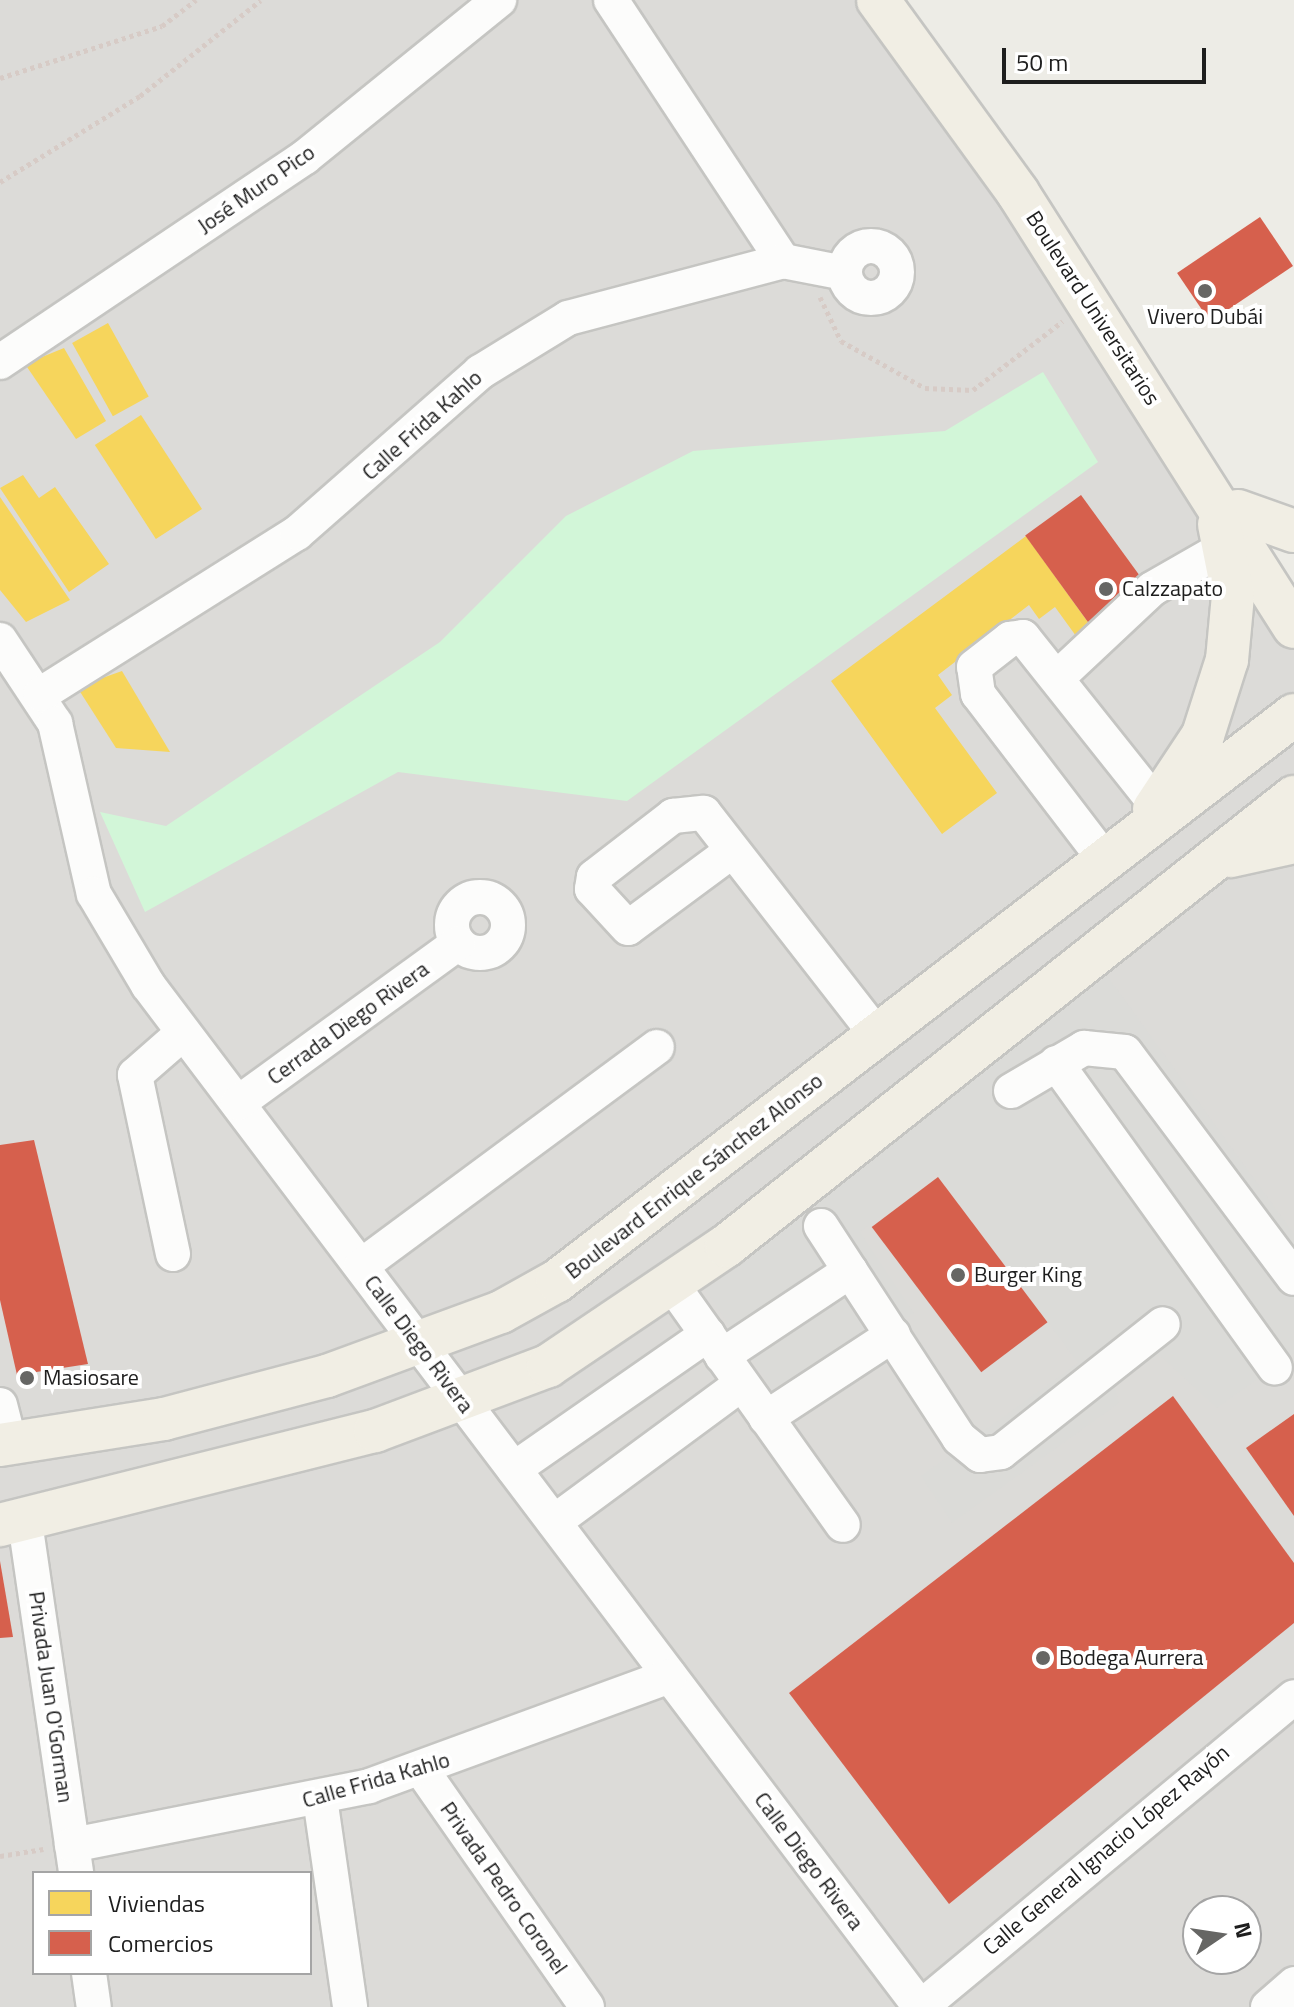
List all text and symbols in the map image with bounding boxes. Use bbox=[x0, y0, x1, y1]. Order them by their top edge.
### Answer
scale bar bbox=[1006, 32, 1210, 82]
text: 50 m bbox=[1016, 44, 1068, 80]
street label: José Muro Pico bbox=[192, 139, 320, 239]
street label: Boulevard Universitarios bbox=[1020, 206, 1166, 410]
marker: Vivero Dubái bbox=[1196, 282, 1214, 300]
place label: Vivero Dubái bbox=[1147, 304, 1263, 330]
street label: Calle Frida Kahlo bbox=[357, 364, 487, 486]
place label: Calzzapato bbox=[1122, 576, 1223, 602]
marker: Calzzapato bbox=[1097, 580, 1115, 598]
street label: Cerrada Diego Rivera bbox=[262, 956, 434, 1090]
street label: Boulevard Enrique Sánchez Alonso bbox=[560, 1067, 828, 1285]
place label: Burger King bbox=[974, 1262, 1082, 1288]
marker: Burger King bbox=[949, 1266, 967, 1284]
street label: Calle Diego Rivera bbox=[359, 1270, 479, 1418]
place label: Masiosare bbox=[43, 1365, 139, 1391]
marker: Masiosare bbox=[18, 1369, 36, 1387]
street label: Privada Juan O'Gorman bbox=[23, 1590, 79, 1804]
place label: Bodega Aurrera bbox=[1059, 1645, 1204, 1671]
marker: Bodega Aurrera bbox=[1034, 1649, 1052, 1667]
street label: Calle General Ignacio López Rayón bbox=[977, 1739, 1235, 1961]
street label: Calle Frida Kahlo bbox=[299, 1746, 453, 1814]
street label: Calle Diego Rivera bbox=[749, 1787, 869, 1935]
street label: Privada Pedro Coronel bbox=[435, 1797, 573, 1979]
legend bbox=[32, 1871, 312, 1975]
text: Viviendas bbox=[108, 1885, 205, 1921]
north arrow bbox=[1182, 1895, 1262, 1975]
text: N bbox=[1225, 1919, 1262, 1941]
text: Comercios bbox=[108, 1925, 213, 1961]

